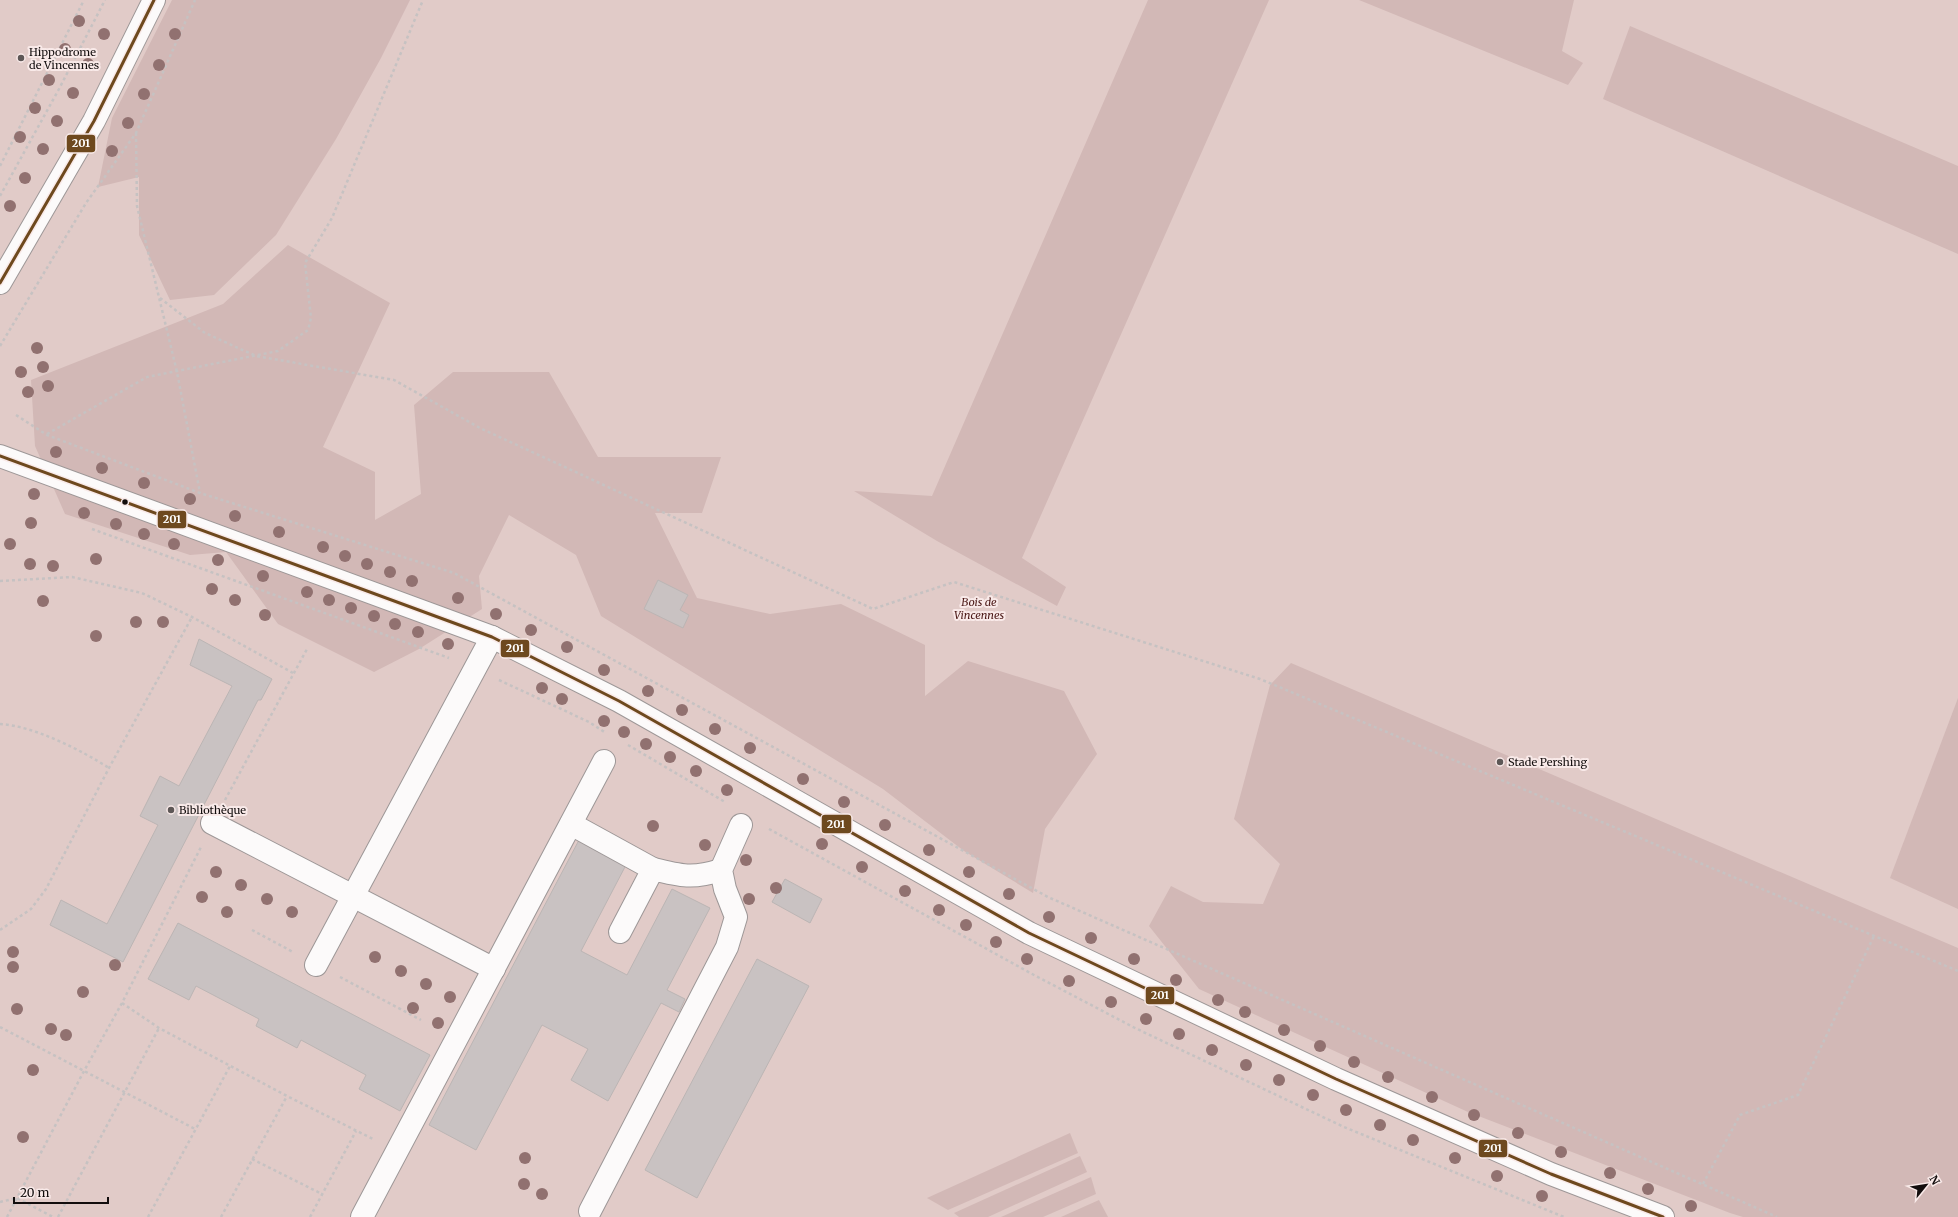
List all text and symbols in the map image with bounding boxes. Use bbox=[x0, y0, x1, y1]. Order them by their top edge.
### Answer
place label: Hippodrome de Vincennes bbox=[29, 45, 99, 72]
marker: Hippodrome de Vincennes bbox=[16, 53, 26, 63]
line badge: 201 bbox=[66, 134, 96, 153]
text: 201 bbox=[72, 136, 90, 150]
unlabelled marker bbox=[120, 497, 130, 507]
line badge: 201 bbox=[157, 510, 187, 529]
text: 201 bbox=[163, 512, 181, 526]
park label: Bois de Vincennes bbox=[954, 595, 1005, 622]
line badge: 201 bbox=[500, 639, 530, 658]
text: 201 bbox=[506, 641, 524, 655]
place label: Stade Pershing bbox=[1508, 755, 1587, 769]
marker: Stade Pershing bbox=[1495, 757, 1505, 767]
place label: Bibliothèque bbox=[179, 803, 246, 817]
marker: Bibliothèque bbox=[166, 805, 176, 815]
line badge: 201 bbox=[821, 814, 852, 834]
text: 201 bbox=[827, 817, 845, 831]
line badge: 201 bbox=[1145, 986, 1175, 1005]
text: 201 bbox=[1151, 988, 1169, 1002]
line badge: 201 bbox=[1478, 1139, 1508, 1158]
text: 201 bbox=[1484, 1141, 1502, 1155]
north arrow bbox=[1906, 1165, 1946, 1205]
text: N bbox=[1926, 1173, 1943, 1188]
scale bar bbox=[14, 1179, 108, 1205]
text: 20 m bbox=[20, 1185, 49, 1200]

